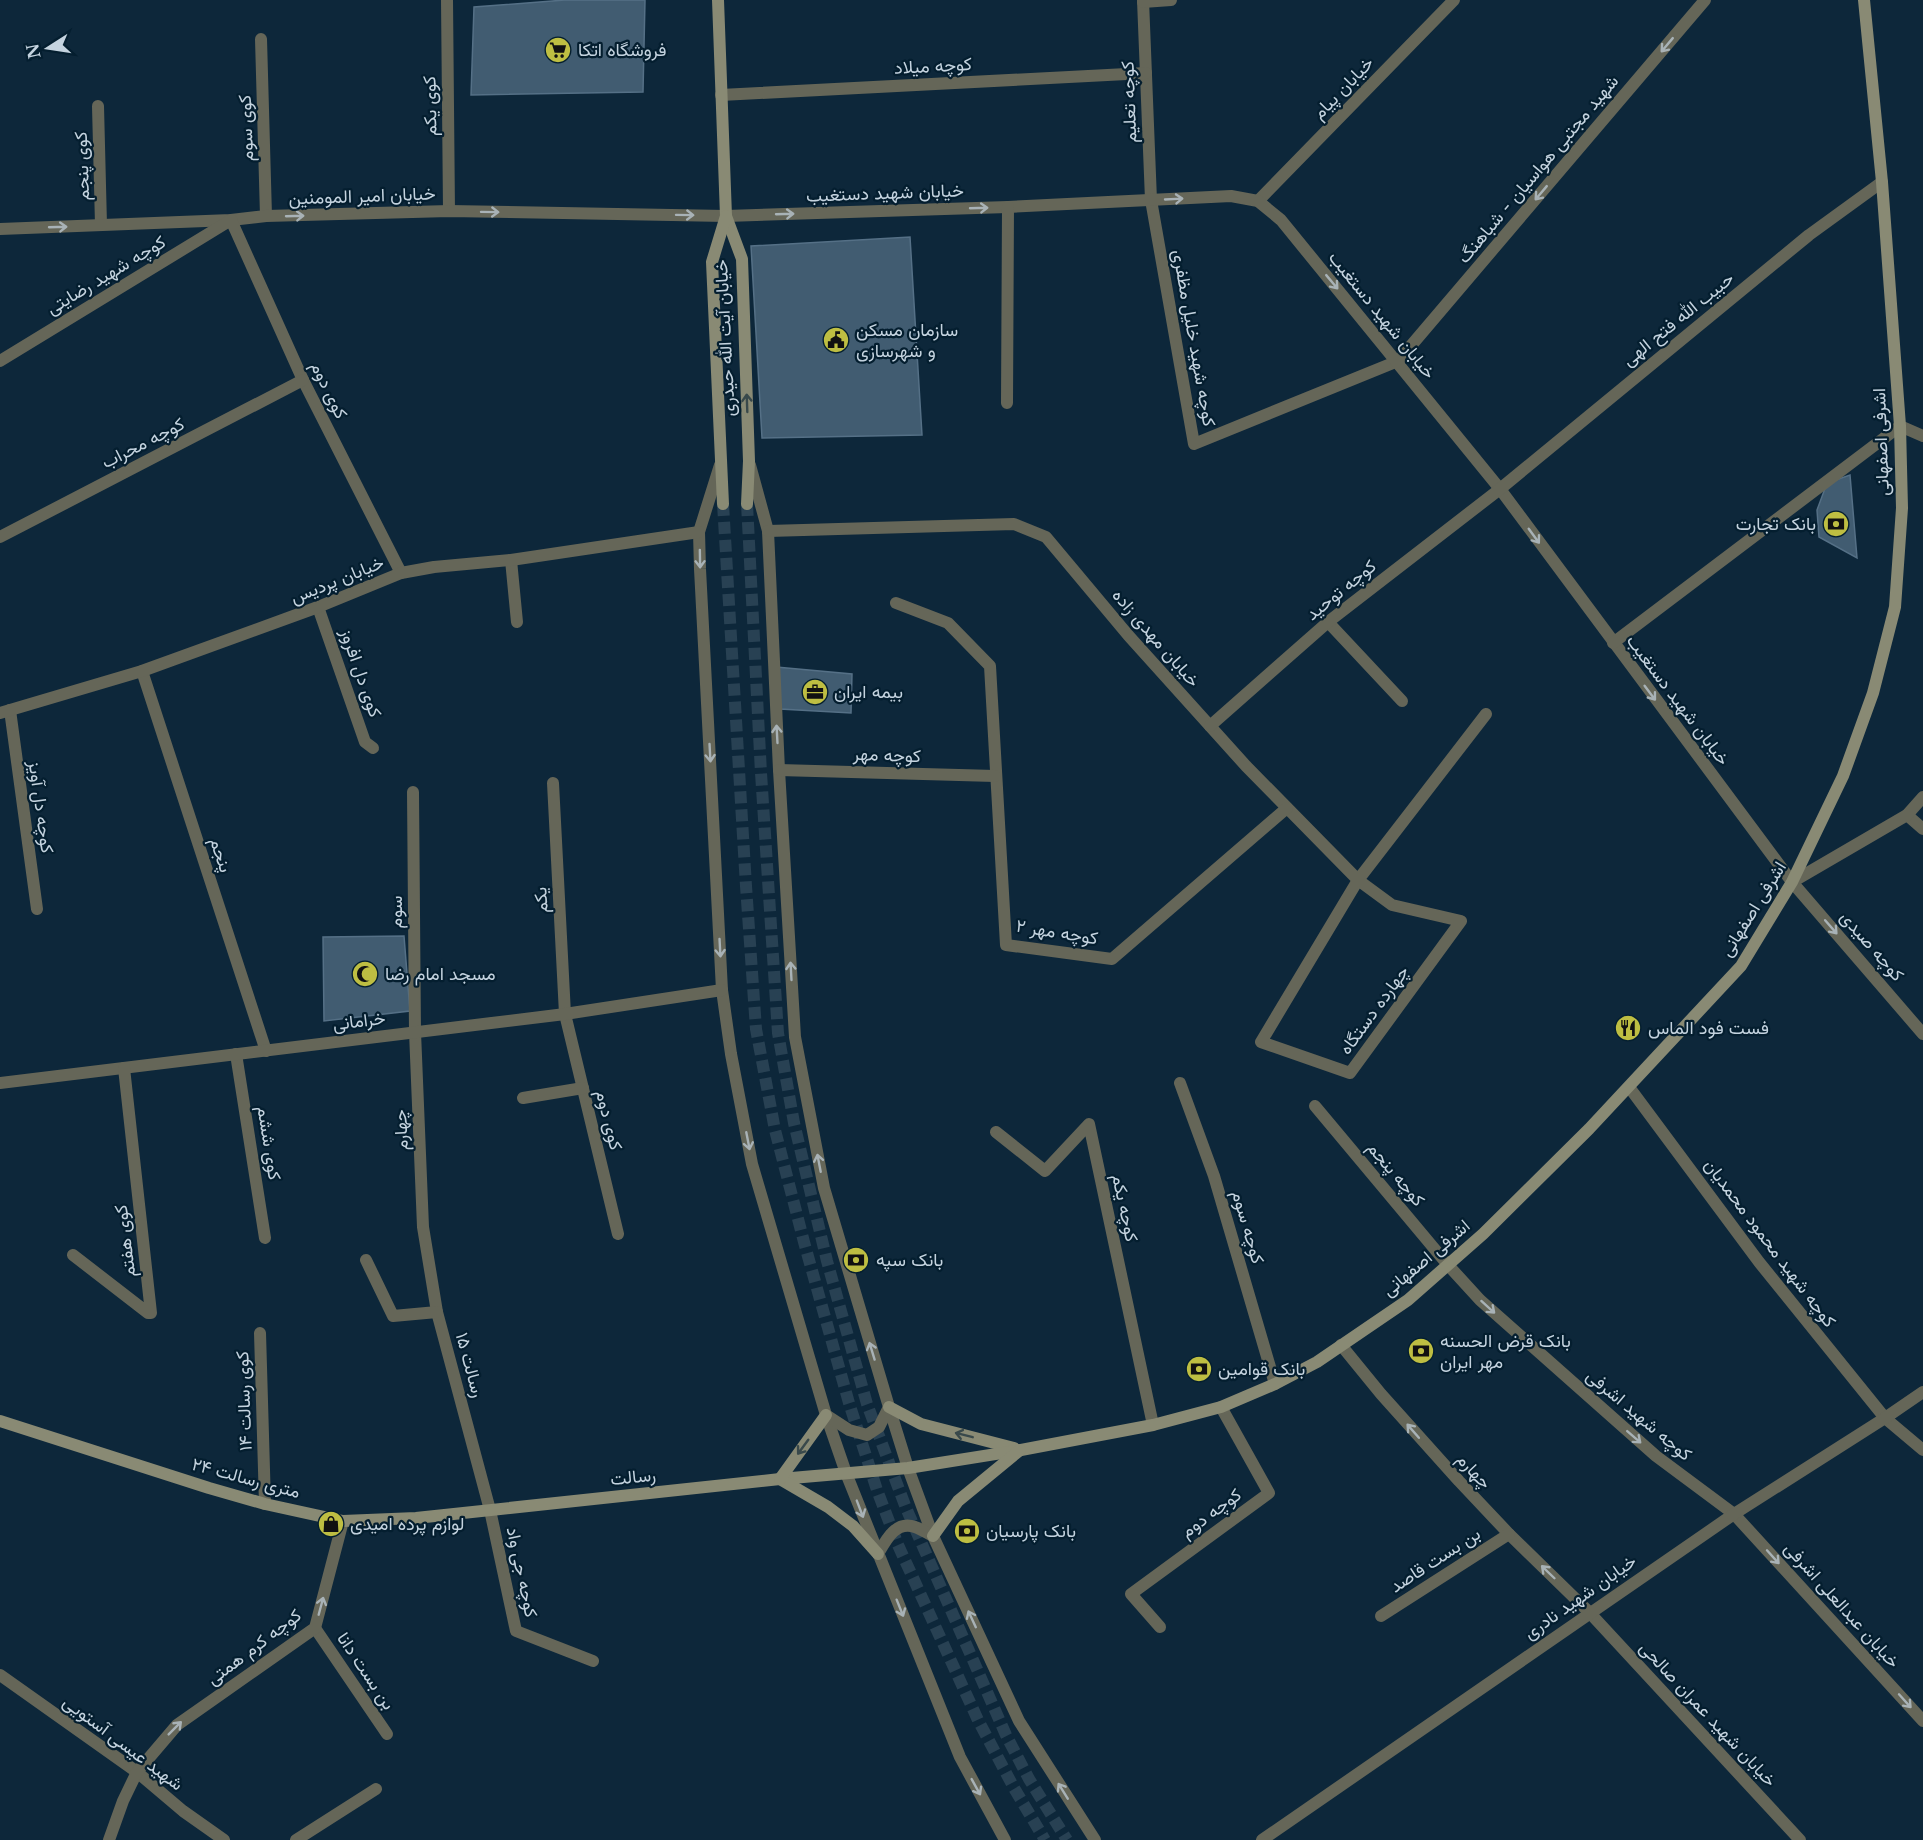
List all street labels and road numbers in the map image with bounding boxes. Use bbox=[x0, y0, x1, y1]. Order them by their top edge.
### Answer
street label: خیابان پیام bbox=[1308, 52, 1379, 125]
street label: کوچه میلاد bbox=[893, 53, 973, 80]
street label: کوچه تعلیم bbox=[1117, 61, 1142, 143]
street label: شهید مجتبی هواسیان - شباهنگ bbox=[1453, 70, 1623, 268]
street label: کوی یکم bbox=[418, 76, 443, 136]
street label: کوی سوم bbox=[234, 94, 259, 162]
street label: کوی پنجم bbox=[70, 131, 95, 201]
street label: خیابان شهید دستغیب bbox=[806, 179, 964, 207]
street label: خیابان امیر المومنین bbox=[288, 182, 436, 210]
street label: کوچه شهید رضایتی bbox=[42, 231, 170, 320]
street label: خیابان شهید دستغیب bbox=[1324, 247, 1440, 383]
street label: کوچه شهید خلیل مظفری bbox=[1167, 248, 1220, 428]
street label: خیابان آیت الله حیدری bbox=[710, 259, 740, 417]
street label: حبیب الله فتح الهی bbox=[1618, 267, 1739, 372]
street label: کوی دوم bbox=[305, 358, 352, 423]
street label: اشرفی اصفهانی bbox=[1868, 388, 1894, 496]
street label: کوچه محراب bbox=[98, 413, 189, 474]
street label: خیابان پردیس bbox=[287, 551, 387, 610]
street label: کوچه توحید bbox=[1301, 555, 1381, 626]
street label: خیابان مهدی زاده bbox=[1107, 584, 1205, 692]
street label: کوی دل افروز bbox=[335, 625, 386, 720]
street label: خیابان شهید دستغیب bbox=[1622, 630, 1734, 770]
street label: کوچه مهر bbox=[852, 743, 921, 768]
street label: کوچه دل آویز bbox=[22, 758, 58, 855]
street label: پنجم bbox=[204, 835, 237, 876]
street label: اشرفی اصفهانی bbox=[1715, 857, 1791, 961]
street label: یکم bbox=[529, 886, 554, 914]
street label: سوم bbox=[385, 896, 408, 928]
street label: کوچه صیدی bbox=[1835, 906, 1909, 986]
street label: کوچه مهر ۲ bbox=[1014, 915, 1100, 950]
street label: چهارده دستگاه bbox=[1334, 961, 1414, 1059]
street label: خرامانی bbox=[331, 1007, 387, 1035]
street label: کوی دوم bbox=[590, 1088, 627, 1153]
street label: کوی ششم bbox=[251, 1104, 286, 1182]
street label: چهارم bbox=[389, 1109, 414, 1151]
street label: کوچه پنجم bbox=[1362, 1137, 1429, 1212]
street label: کوچه شهید محمود محمدیان bbox=[1699, 1154, 1841, 1332]
street label: کوچه یکم bbox=[1106, 1172, 1143, 1244]
street label: کوچه سوم bbox=[1226, 1188, 1269, 1267]
street label: کوی هفتم bbox=[110, 1203, 141, 1279]
street label: اشرفی اصفهانی bbox=[1378, 1215, 1474, 1301]
street label: رسالت ۱۵ bbox=[451, 1330, 489, 1400]
street label: کوی رسالت ۱۴ bbox=[231, 1351, 257, 1451]
street label: کوچه شهید اشرفی bbox=[1581, 1364, 1696, 1466]
street label: چهارم bbox=[1451, 1448, 1496, 1494]
street label: ۲۴ متری رسالت bbox=[189, 1453, 303, 1503]
street label: رسالت bbox=[609, 1464, 657, 1490]
street label: کوچه دوم bbox=[1176, 1484, 1246, 1543]
street label: بن بست قاصد bbox=[1386, 1523, 1484, 1597]
street label: کوچه جی واد bbox=[501, 1525, 542, 1620]
street label: خیابان عبدالعلی اشرفی bbox=[1780, 1537, 1904, 1673]
street label: خیابان شهید نادری bbox=[1519, 1550, 1641, 1644]
street label: کوچه کرم همتی bbox=[202, 1604, 306, 1691]
street label: بن بست دانا bbox=[332, 1628, 400, 1714]
street label: خیابان شهید عمران صالحی bbox=[1635, 1637, 1781, 1791]
street label: شهید عیسی آستویی bbox=[58, 1691, 188, 1795]

